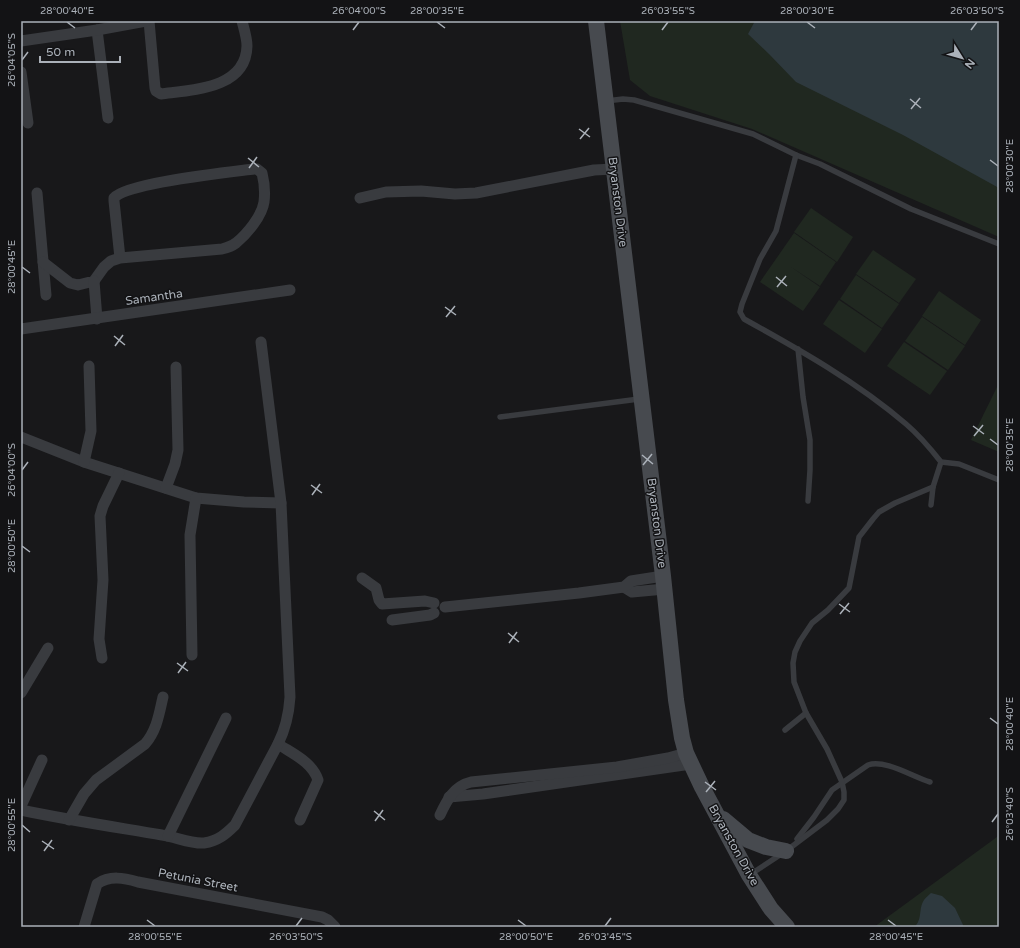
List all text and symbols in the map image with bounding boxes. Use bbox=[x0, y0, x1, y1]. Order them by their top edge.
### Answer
text: 28°00'40"E bbox=[40, 5, 94, 17]
text: 26°04'00"S bbox=[332, 5, 386, 17]
text: 28°00'35"E bbox=[410, 5, 464, 17]
text: 26°03'55"S bbox=[641, 5, 695, 17]
text: 28°00'30"E bbox=[780, 5, 834, 17]
text: 26°03'50"S bbox=[950, 5, 1004, 17]
text: 26°04'05"S bbox=[6, 33, 18, 87]
scale bar bbox=[40, 38, 120, 64]
north arrow bbox=[942, 38, 982, 78]
text: 50 m bbox=[46, 45, 75, 59]
text: N bbox=[962, 56, 977, 71]
text: 28°00'30"E bbox=[1004, 139, 1016, 193]
street label: Bryanston Drive bbox=[606, 156, 631, 248]
text: 28°00'45"E bbox=[6, 240, 18, 294]
street label: Samantha bbox=[124, 286, 184, 308]
text: 28°00'35"E bbox=[1004, 418, 1016, 472]
text: 26°04'00"S bbox=[6, 443, 18, 497]
street label: Bryanston Drive bbox=[645, 477, 670, 569]
text: 28°00'50"E bbox=[6, 519, 18, 573]
text: 28°00'40"E bbox=[1004, 697, 1016, 751]
text: 26°03'40"S bbox=[1004, 787, 1016, 841]
text: 28°00'55"E bbox=[6, 798, 18, 852]
street label: Bryanston Drive bbox=[706, 802, 762, 888]
street label: Petunia Street bbox=[157, 865, 240, 895]
text: 28°00'55"E bbox=[128, 931, 182, 943]
text: 26°03'50"S bbox=[269, 931, 323, 943]
text: 28°00'50"E bbox=[499, 931, 553, 943]
text: 26°03'45"S bbox=[578, 931, 632, 943]
text: 28°00'45"E bbox=[869, 931, 923, 943]

